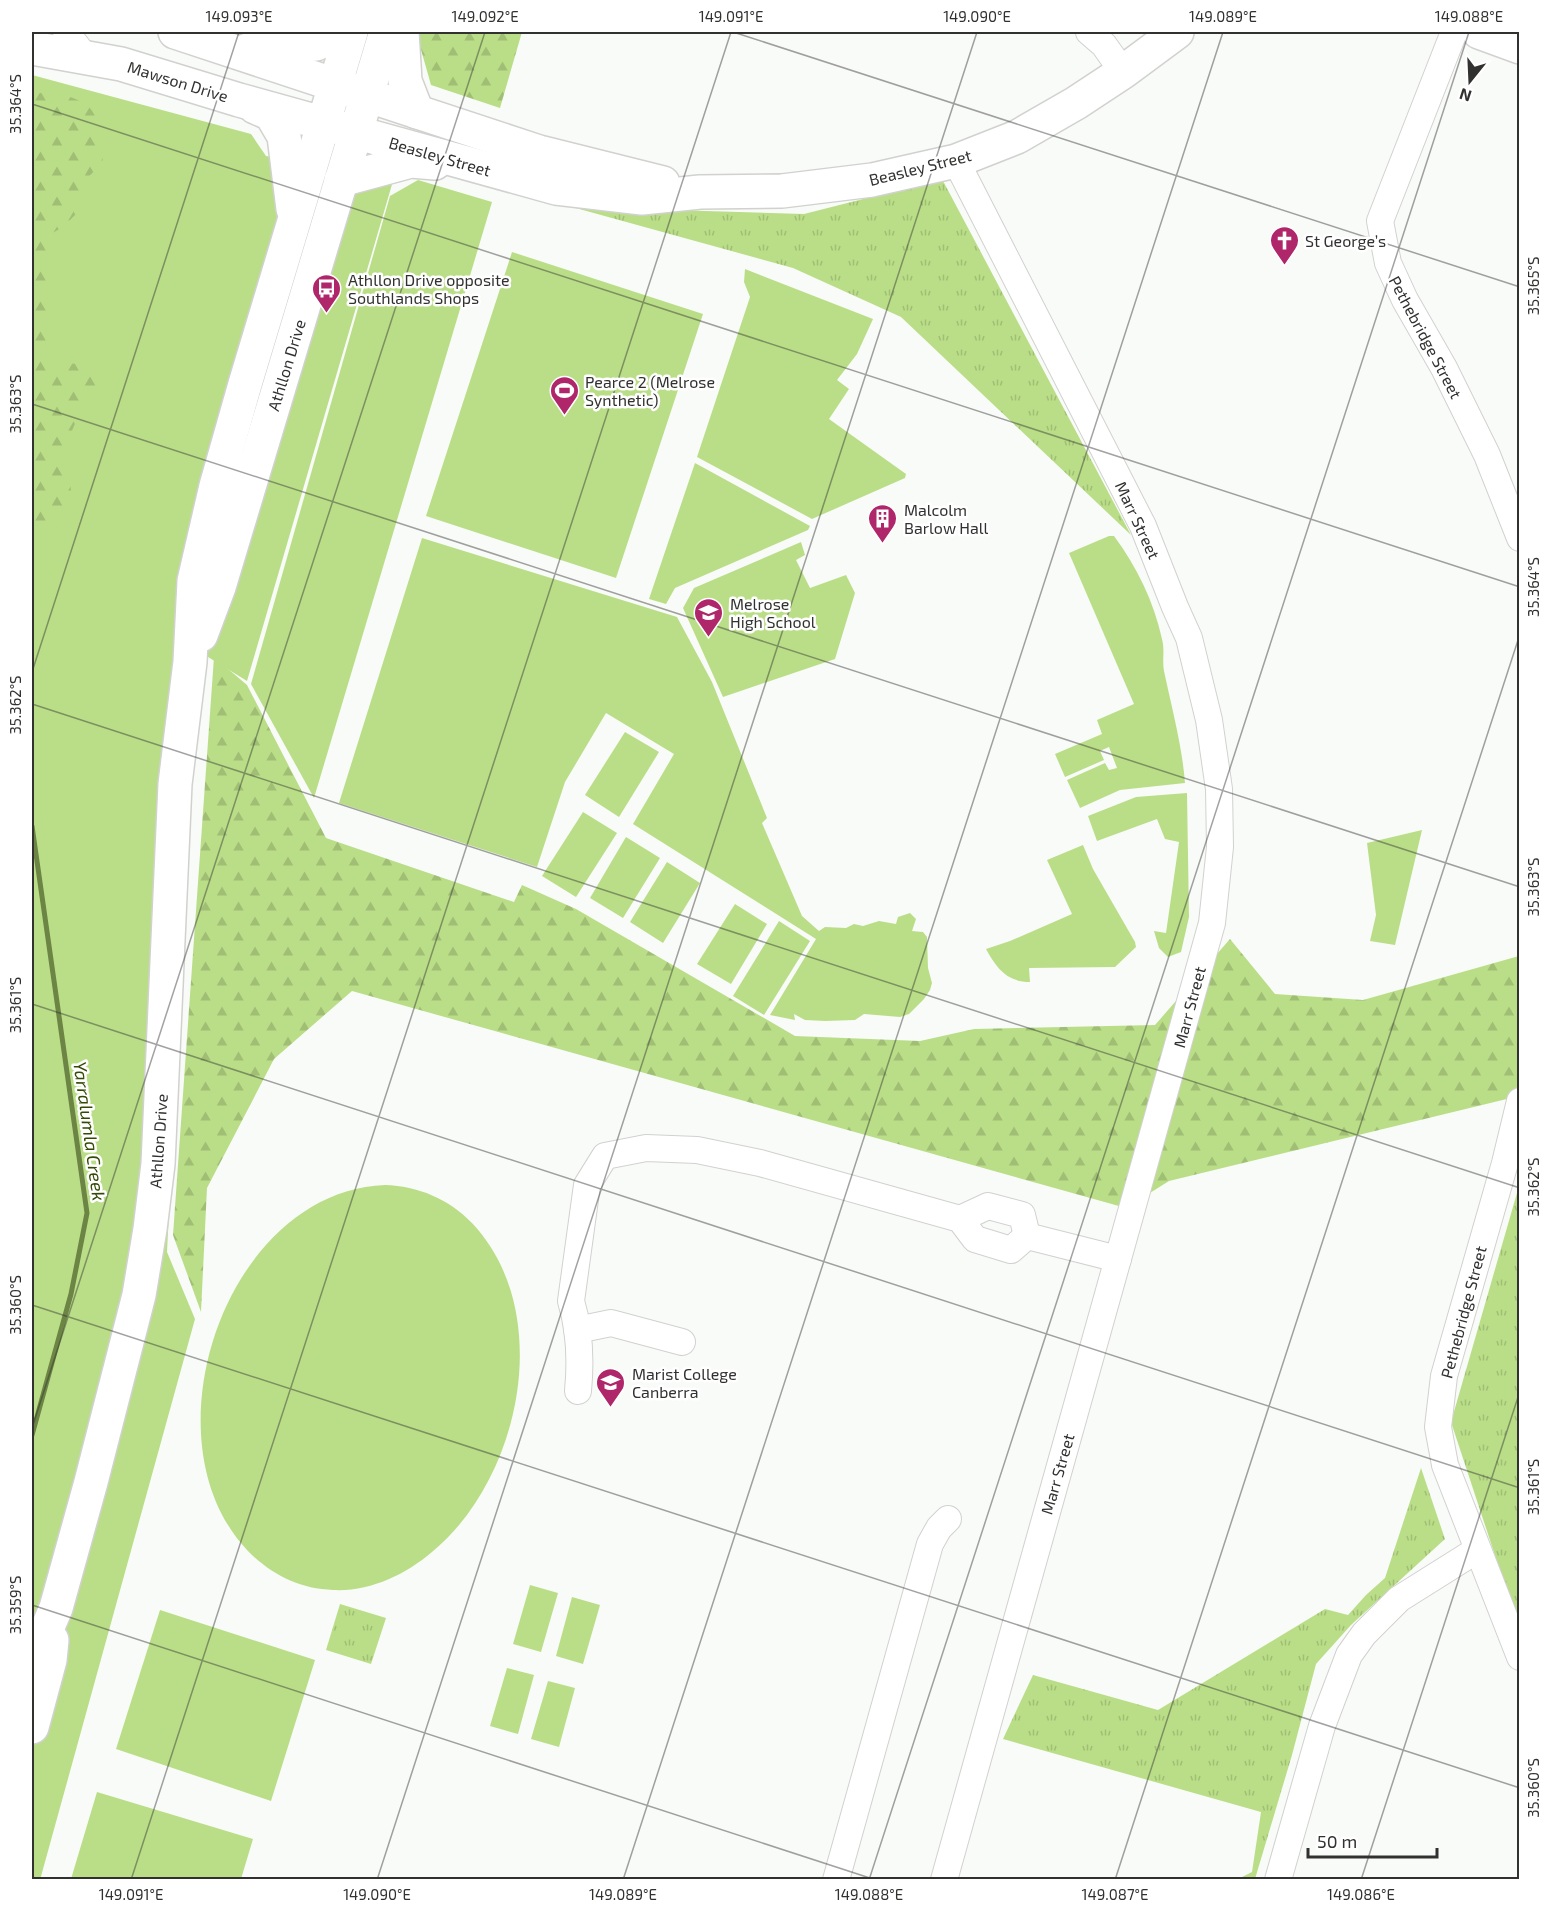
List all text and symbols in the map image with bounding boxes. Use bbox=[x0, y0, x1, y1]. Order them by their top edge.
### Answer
text: 149.093°E bbox=[205, 7, 273, 25]
text: 149.092°E bbox=[451, 7, 519, 25]
text: 149.091°E bbox=[699, 7, 763, 25]
text: 149.090°E bbox=[943, 7, 1011, 25]
text: 149.089°E bbox=[1189, 7, 1257, 25]
text: 149.088°E bbox=[1435, 7, 1503, 25]
north arrow bbox=[1440, 51, 1500, 111]
street label: Mawson Drive bbox=[125, 57, 231, 105]
text: 35.364°S bbox=[6, 74, 24, 134]
text: N bbox=[1457, 85, 1474, 107]
street label: Beasley Street bbox=[387, 132, 493, 180]
street label: Beasley Street bbox=[867, 145, 973, 189]
church icon: St George’s bbox=[1268, 224, 1300, 266]
place label: St George’s bbox=[1305, 231, 1386, 250]
text: 35.365°S bbox=[1524, 257, 1542, 315]
place label: Athllon Drive opposite Southlands Shops bbox=[348, 270, 510, 307]
bus stop icon: Athllon Drive opposite Southlands Shops bbox=[311, 272, 343, 314]
street label: Pethebridge Street bbox=[1386, 272, 1466, 402]
street label: Athllon Drive bbox=[263, 317, 309, 413]
place label: Pearce 2 (Melrose Synthetic) bbox=[585, 372, 715, 409]
sports icon: Pearce 2 (Melrose Synthetic) bbox=[548, 374, 580, 416]
text: 35.363°S bbox=[6, 375, 24, 433]
street label: Marr Street bbox=[1112, 478, 1164, 562]
place label: Malcolm Barlow Hall bbox=[904, 500, 989, 537]
building icon: Malcolm Barlow Hall bbox=[867, 502, 899, 544]
text: 35.364°S bbox=[1524, 557, 1542, 617]
place label: Melrose High School bbox=[730, 594, 816, 631]
school or university icon: Melrose High School bbox=[693, 596, 725, 638]
text: 35.362°S bbox=[6, 675, 24, 735]
text: 35.363°S bbox=[1524, 858, 1542, 916]
street label: Marr Street bbox=[1169, 964, 1209, 1050]
text: 35.361°S bbox=[6, 977, 24, 1033]
water label: Yarralumla Creek bbox=[69, 1060, 111, 1202]
street label: Athllon Drive bbox=[145, 1093, 171, 1189]
text: 35.362°S bbox=[1524, 1157, 1542, 1217]
street label: Pethebridge Street bbox=[1436, 1244, 1490, 1380]
text: 35.360°S bbox=[6, 1275, 24, 1335]
place label: Marist College Canberra bbox=[632, 1364, 737, 1401]
school or university icon: Marist College Canberra bbox=[595, 1366, 627, 1408]
street label: Marr Street bbox=[1036, 1431, 1078, 1517]
text: 35.361°S bbox=[1524, 1459, 1542, 1515]
text: 35.359°S bbox=[6, 1576, 24, 1634]
text: 35.360°S bbox=[1524, 1758, 1542, 1818]
scale bar bbox=[1308, 1821, 1437, 1859]
text: 50 m bbox=[1317, 1830, 1357, 1852]
text: 149.091°E bbox=[99, 1885, 163, 1903]
text: 149.090°E bbox=[343, 1885, 411, 1903]
text: 149.089°E bbox=[589, 1885, 657, 1903]
text: 149.088°E bbox=[835, 1885, 903, 1903]
text: 149.087°E bbox=[1082, 1885, 1148, 1903]
text: 149.086°E bbox=[1327, 1885, 1395, 1903]

